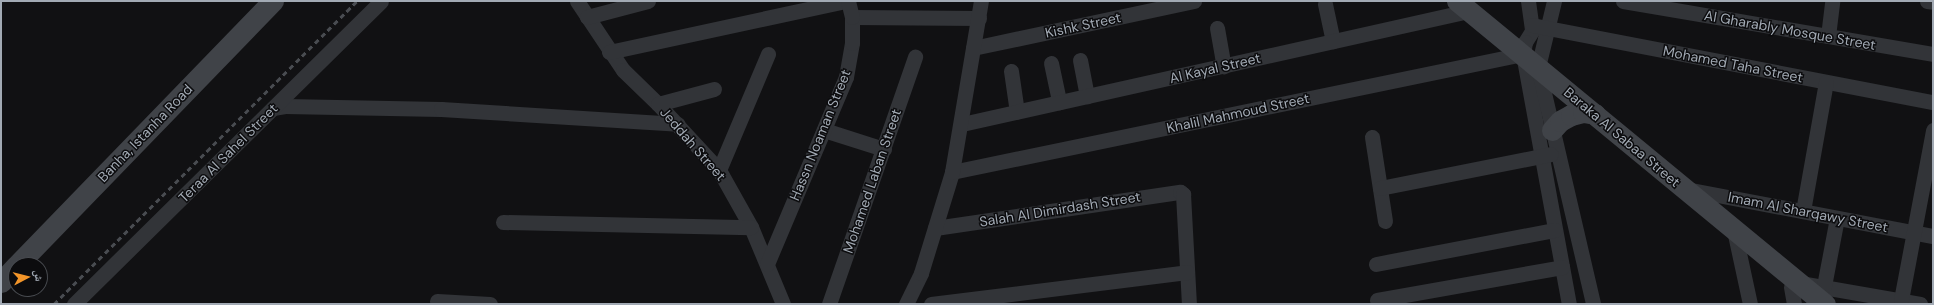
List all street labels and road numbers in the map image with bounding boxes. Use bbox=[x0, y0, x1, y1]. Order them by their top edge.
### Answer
street label: Al Gharably Mosque Street bbox=[1703, 7, 1877, 53]
street label: Kishk Street bbox=[1044, 9, 1122, 41]
street label: Mohamed Taha Street bbox=[1662, 42, 1804, 86]
street label: Al Kayal Street bbox=[1168, 49, 1262, 87]
street label: Hassn Noaman Street bbox=[786, 67, 854, 203]
street label: Banha, Istanha Road bbox=[94, 81, 196, 185]
street label: Baraka Al Sabaa Street bbox=[1561, 83, 1683, 191]
street label: Khalil Mahmoud Street bbox=[1165, 90, 1311, 136]
street label: Teraa Al Sahel Street bbox=[175, 100, 281, 206]
street label: Jeddah Street bbox=[657, 104, 729, 184]
street label: Mohamed Laban Street bbox=[839, 107, 905, 255]
street label: Salah Al Dimirdash Street bbox=[978, 188, 1142, 230]
street label: Imam Al Sharqawy Street bbox=[1727, 188, 1889, 236]

